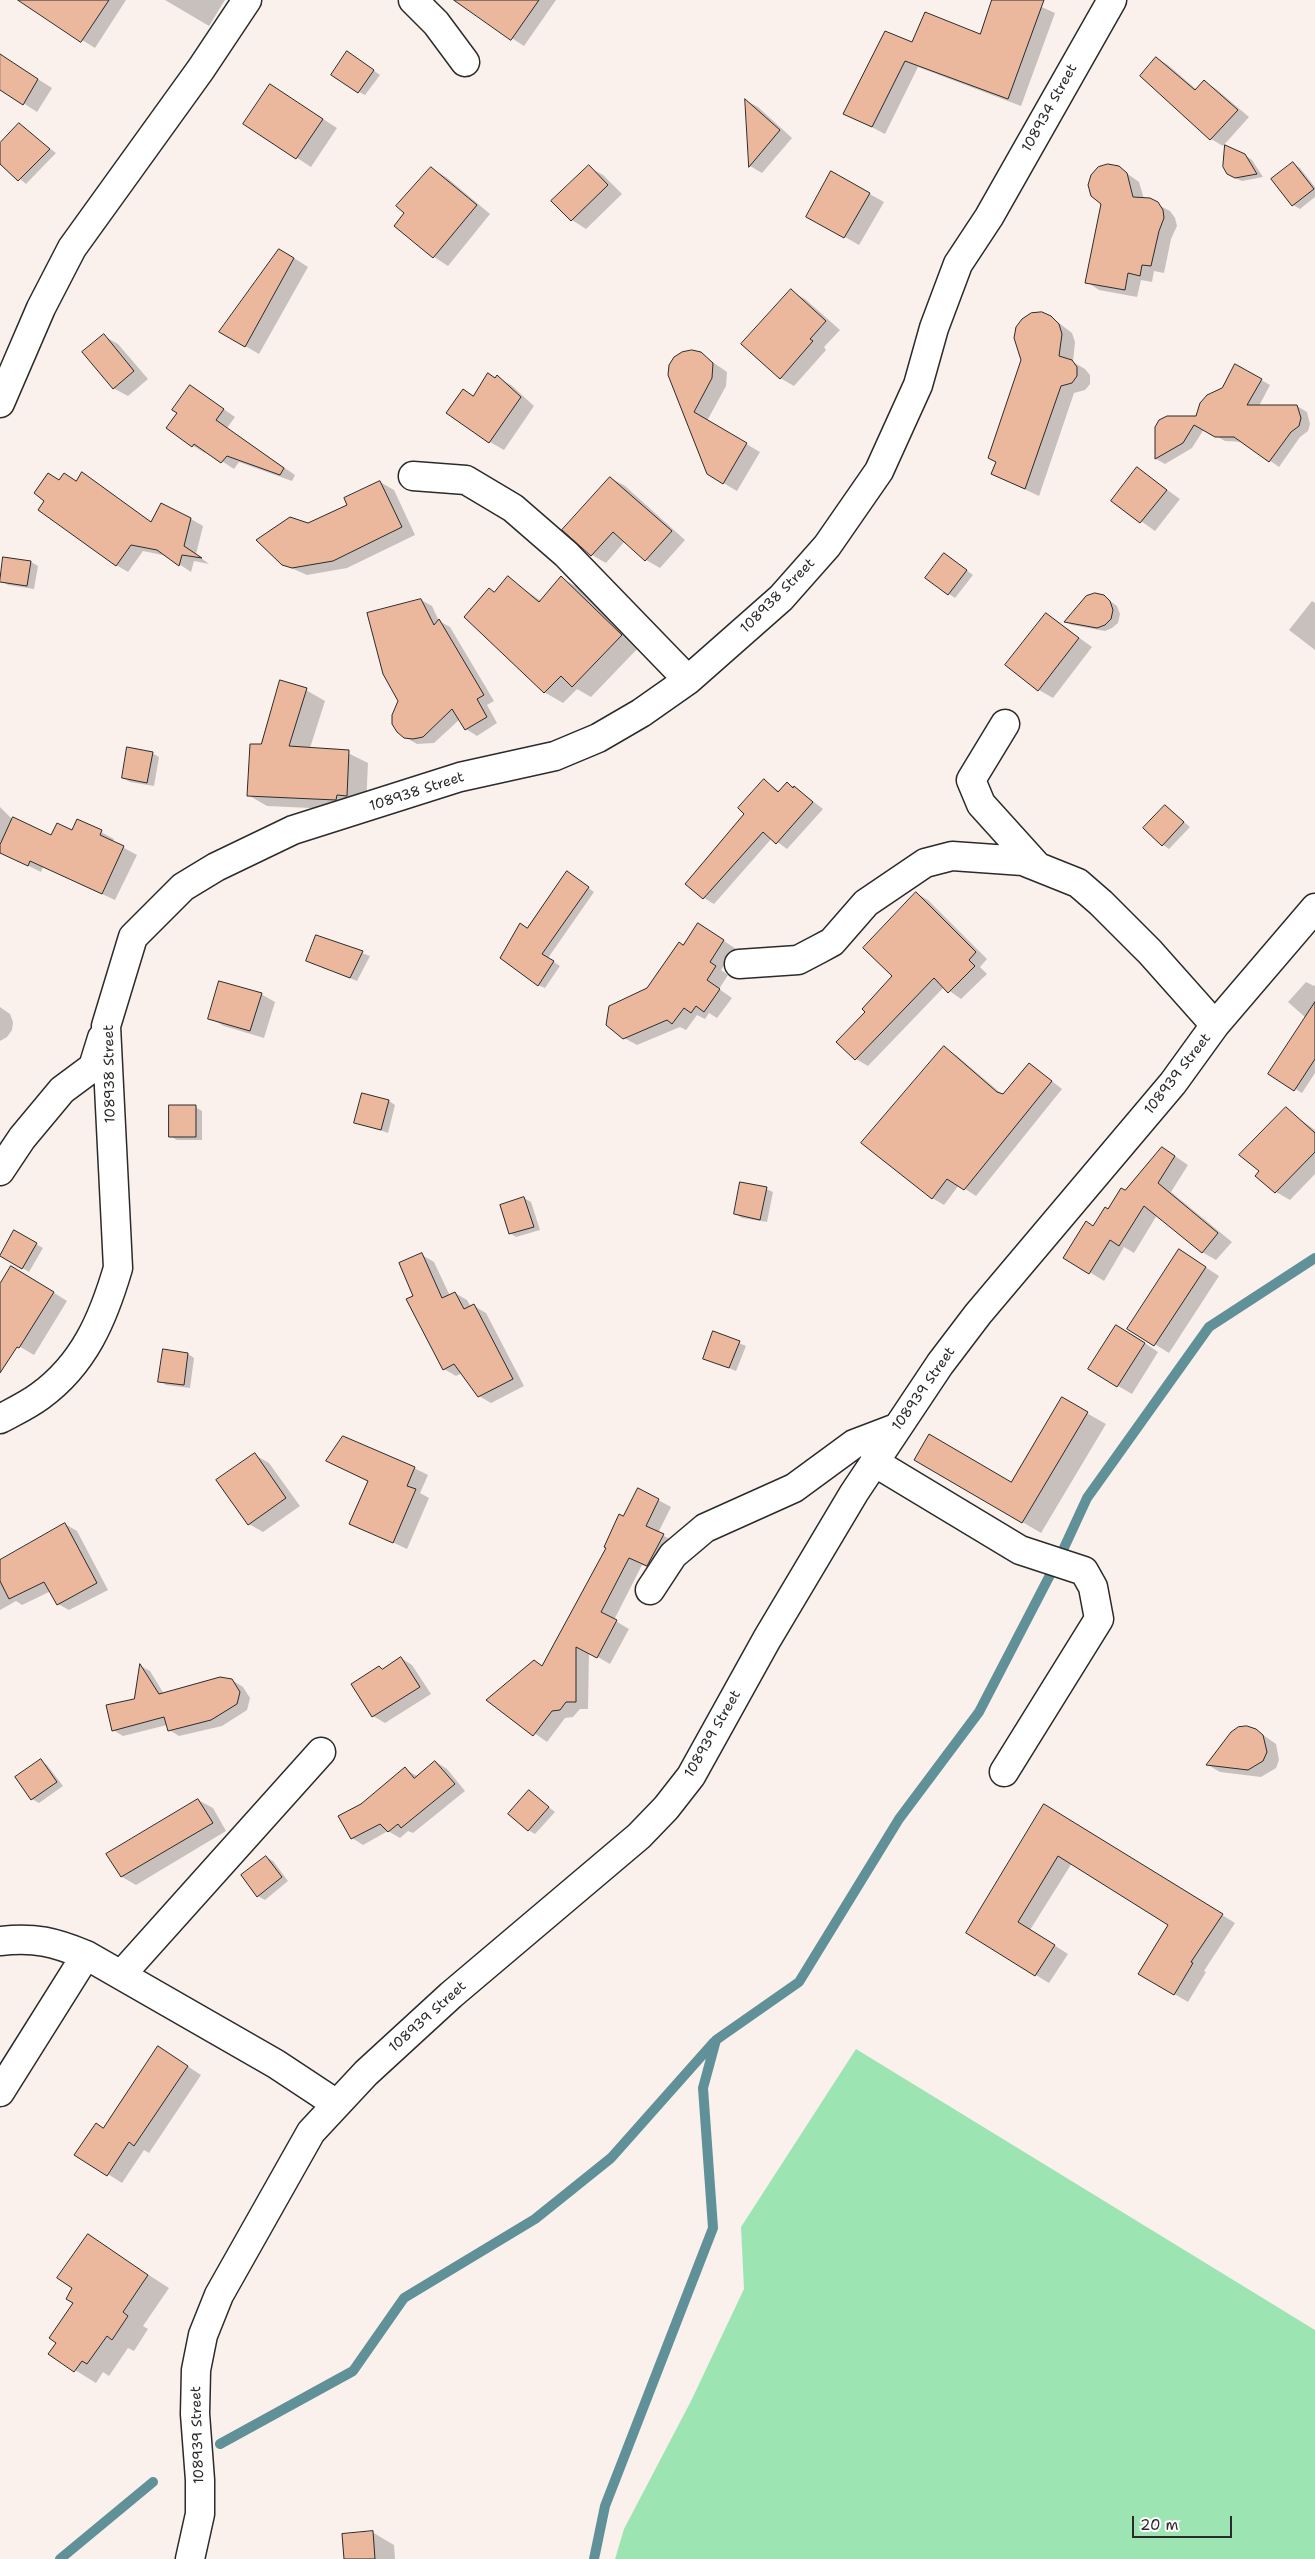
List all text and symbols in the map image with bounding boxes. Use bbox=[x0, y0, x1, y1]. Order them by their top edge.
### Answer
street label: 108934 Street bbox=[1019, 61, 1081, 155]
street label: 108938 Street bbox=[737, 555, 819, 637]
street label: 108938 Street bbox=[368, 769, 466, 815]
street label: 108938 Street bbox=[101, 1025, 119, 1123]
street label: 108939 Street bbox=[1141, 1030, 1215, 1118]
street label: 108939 Street bbox=[889, 1344, 959, 1434]
street label: 108939 Street bbox=[681, 1687, 745, 1781]
street label: 108939 Street bbox=[386, 1978, 470, 2056]
street label: 108939 Street bbox=[188, 2386, 208, 2484]
scale bar bbox=[1135, 2506, 1235, 2538]
text: 20 m bbox=[1140, 2515, 1179, 2535]

